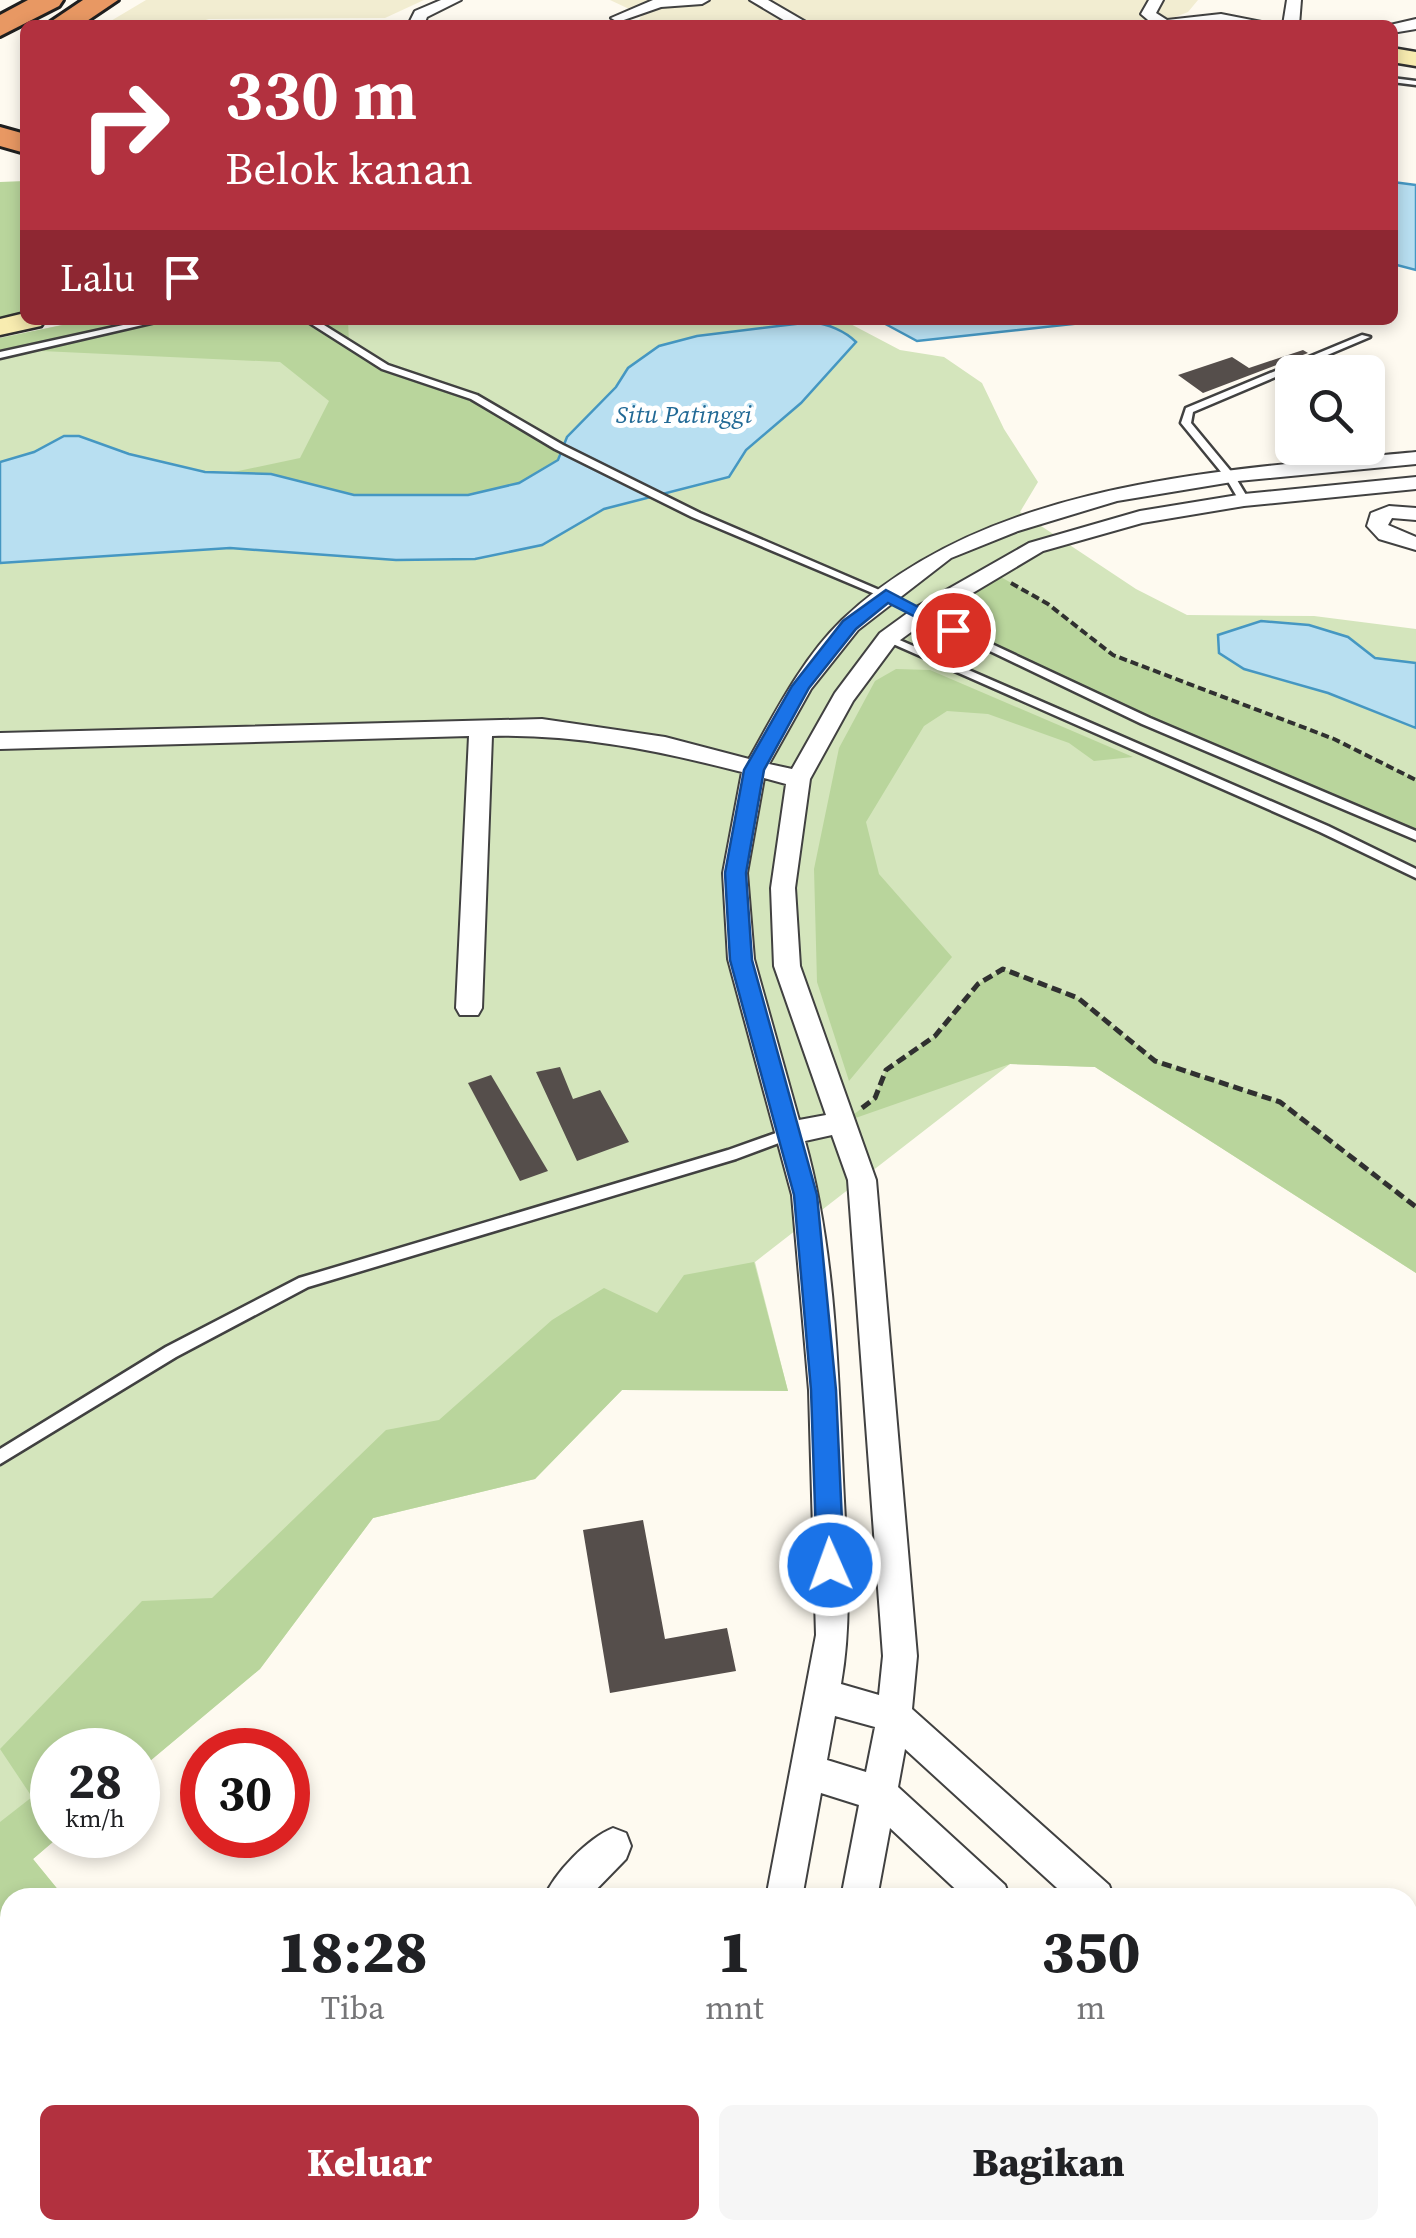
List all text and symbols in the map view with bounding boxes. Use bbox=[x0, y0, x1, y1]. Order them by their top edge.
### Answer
text: 330 m bbox=[225, 46, 417, 142]
icon: right bbox=[60, 60, 190, 190]
text: Belok kanan bbox=[225, 137, 473, 199]
icon: arrive bbox=[155, 250, 210, 305]
text: Lalu bbox=[60, 252, 135, 304]
map controls bbox=[1275, 355, 1385, 465]
button: search bbox=[1275, 355, 1385, 465]
water label: Situ Patinggi bbox=[616, 397, 753, 431]
pin bbox=[911, 588, 996, 673]
icon: arrive bbox=[926, 603, 981, 658]
position arrow bbox=[778, 1513, 882, 1617]
speed limit sign: 30 bbox=[180, 1728, 310, 1858]
text: 28 bbox=[68, 1746, 122, 1815]
text: km/h bbox=[65, 1801, 125, 1835]
text: 18:28 bbox=[278, 1910, 428, 1992]
text: 1 bbox=[718, 1910, 751, 1992]
text: 350 bbox=[1041, 1910, 1140, 1992]
text: Tiba bbox=[321, 1986, 384, 2030]
text: mnt bbox=[705, 1986, 764, 2030]
text: m bbox=[1076, 1986, 1105, 2030]
button: Keluar bbox=[40, 2105, 699, 2220]
button: Bagikan bbox=[719, 2105, 1378, 2220]

